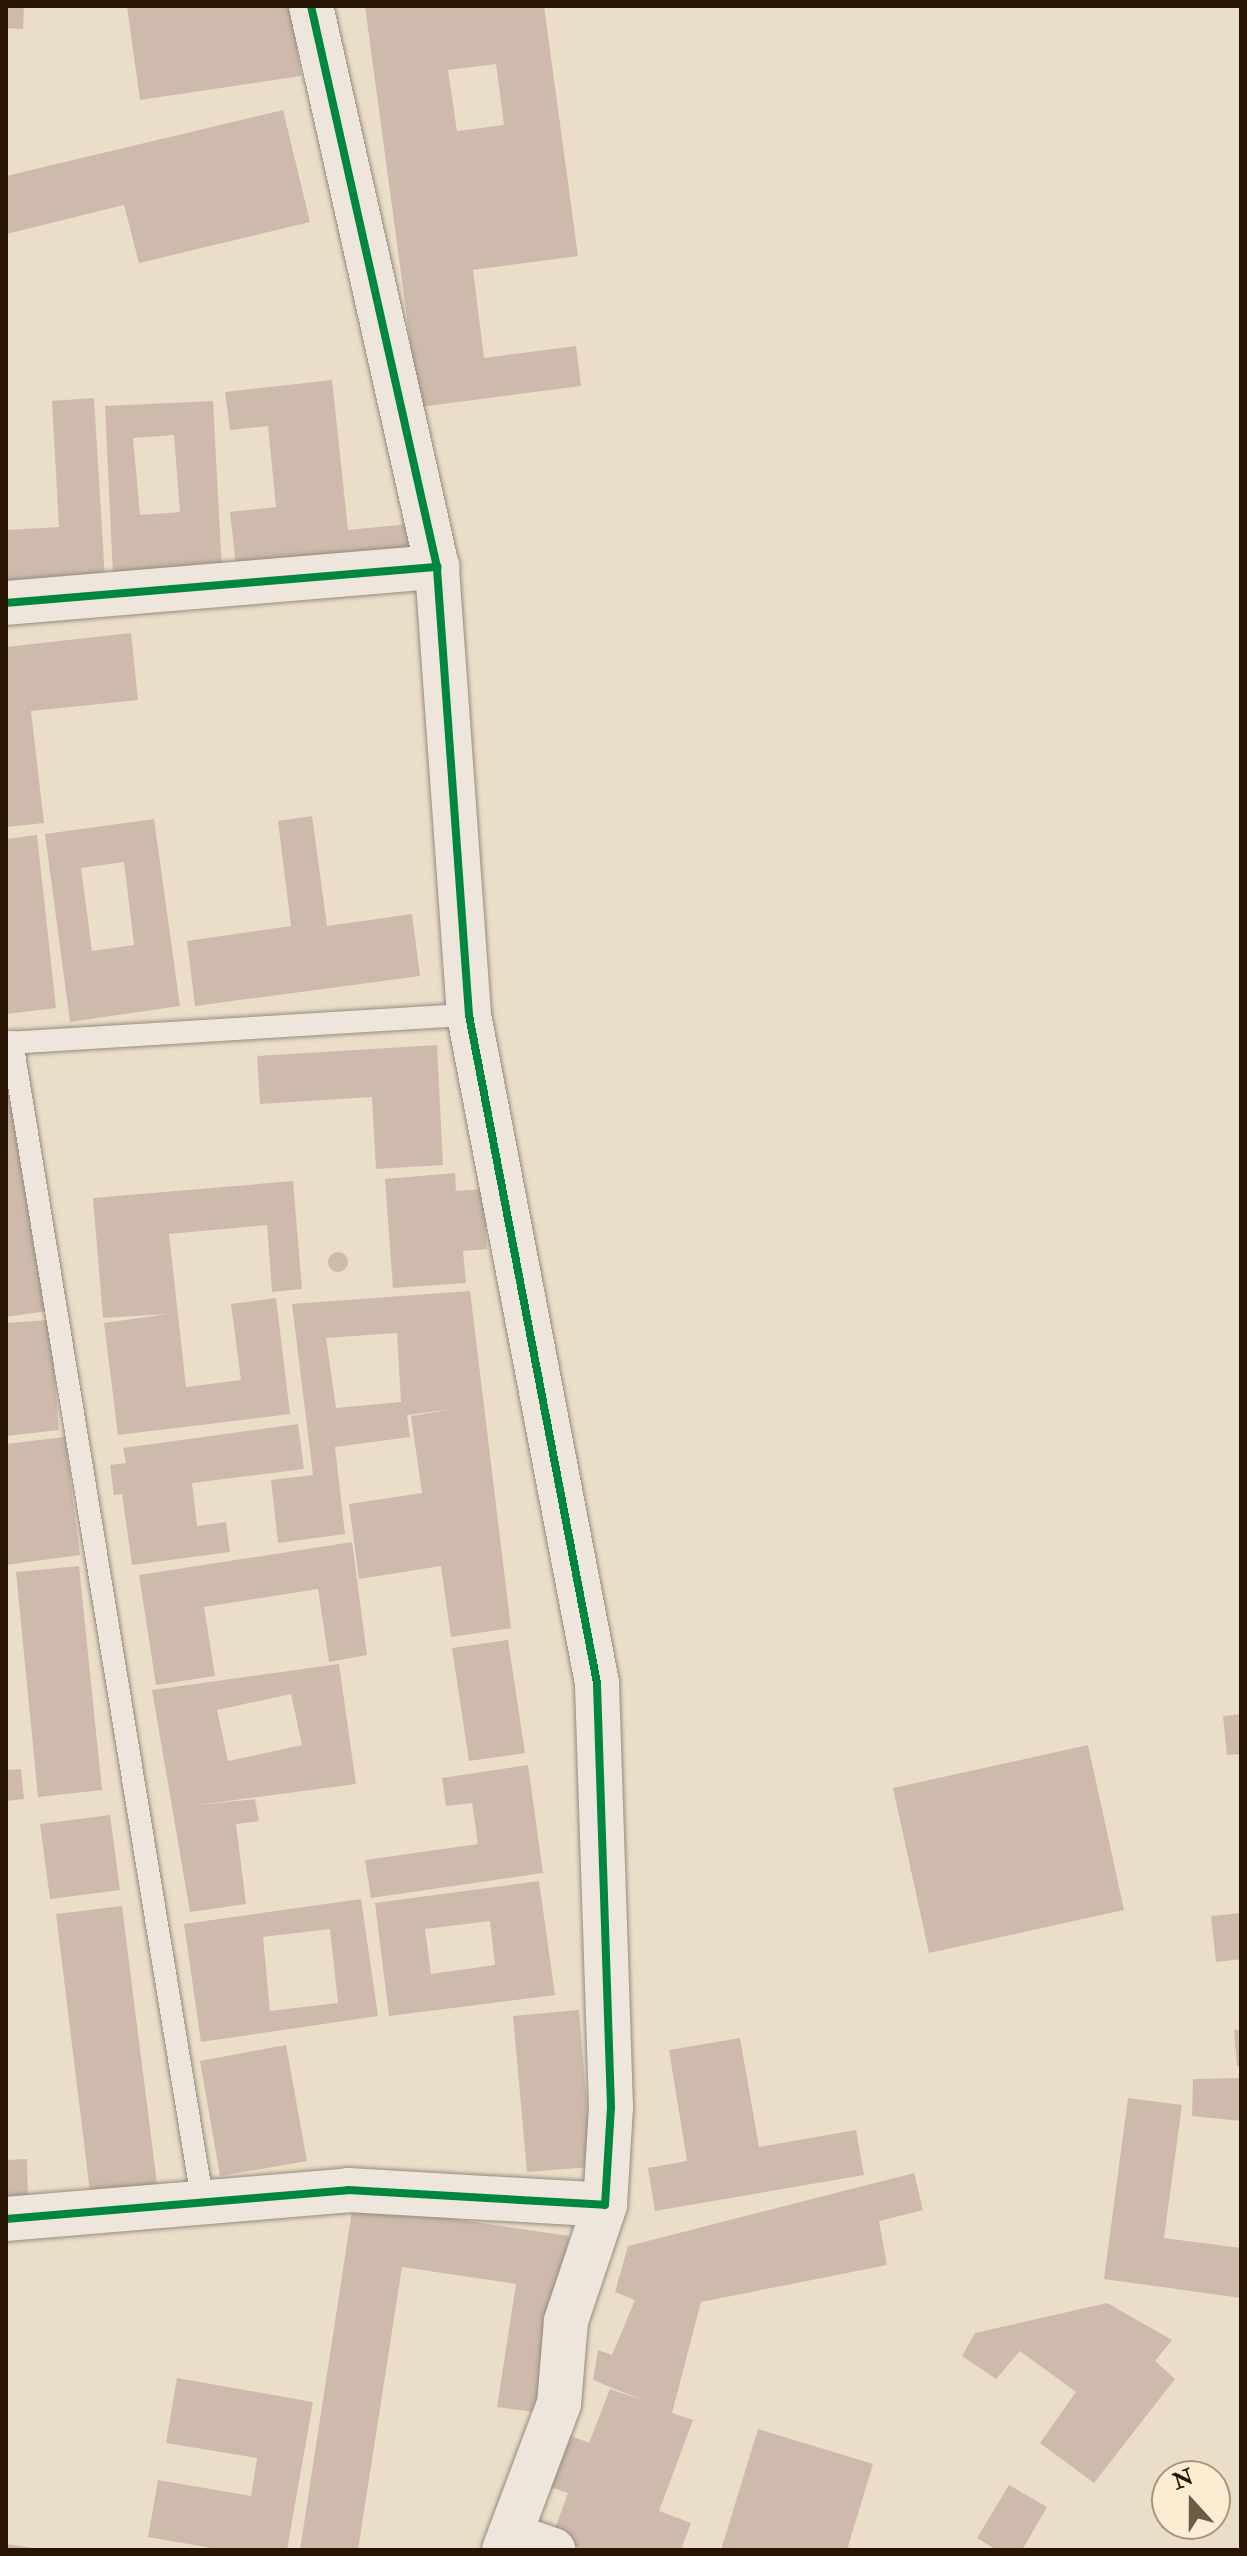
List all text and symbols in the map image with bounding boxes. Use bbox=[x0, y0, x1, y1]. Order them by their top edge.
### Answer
north arrow bbox=[1151, 2460, 1231, 2540]
text: N bbox=[1169, 2463, 1197, 2496]

